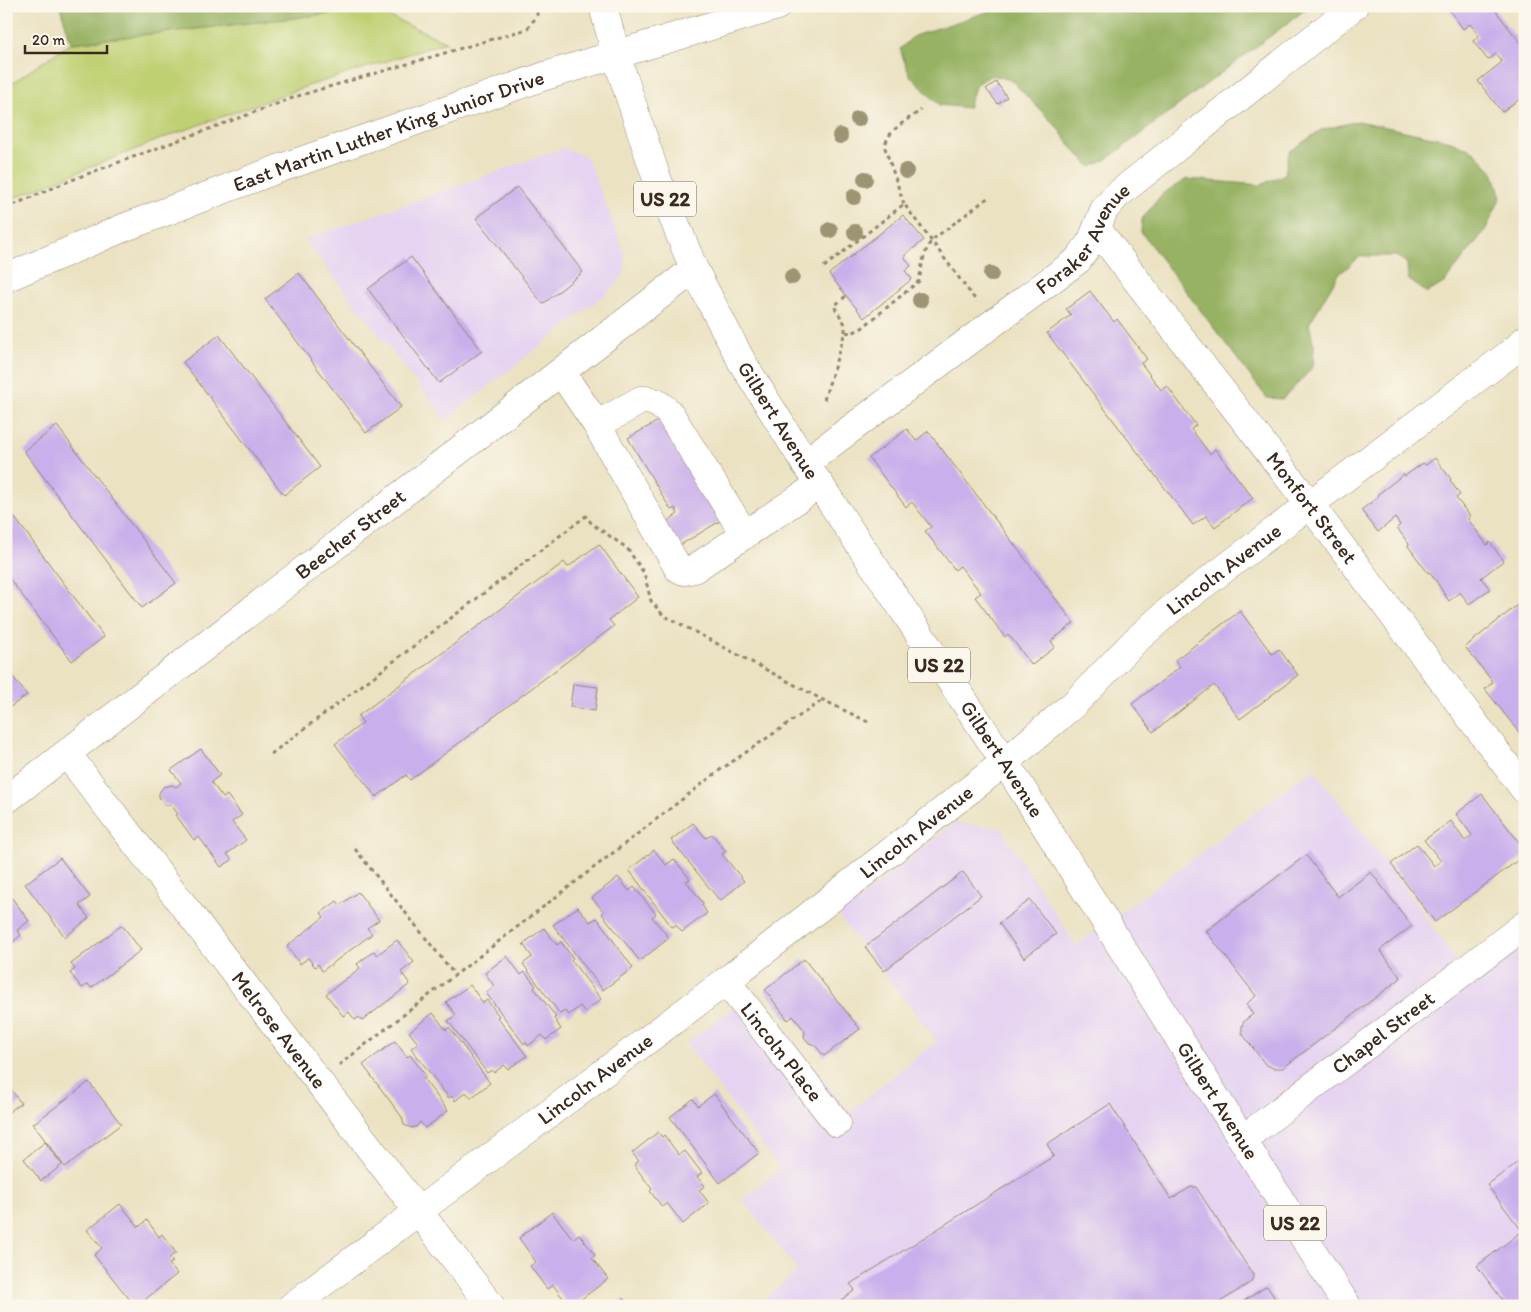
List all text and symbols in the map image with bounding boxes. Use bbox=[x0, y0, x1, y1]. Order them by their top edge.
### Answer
scale bar bbox=[25, 22, 108, 54]
text: 20 m bbox=[32, 31, 66, 49]
street label: East Martin Luther King Junior Drive bbox=[229, 64, 547, 197]
street label: Foraker Avenue bbox=[1030, 177, 1135, 299]
road number: US 22 bbox=[634, 182, 696, 216]
street label: Gilbert Avenue bbox=[733, 356, 825, 484]
street label: Monfort Street bbox=[1261, 446, 1363, 569]
street label: Beecher Street bbox=[290, 483, 410, 584]
street label: Lincoln Avenue bbox=[1161, 517, 1286, 620]
road number: US 22 bbox=[908, 648, 970, 682]
street label: Gilbert Avenue bbox=[955, 696, 1050, 822]
street label: Lincoln Avenue bbox=[854, 779, 978, 884]
street label: Melrose Avenue bbox=[226, 966, 332, 1093]
street label: Chapel Street bbox=[1327, 985, 1439, 1079]
street label: Lincoln Place bbox=[735, 997, 828, 1106]
street label: Lincoln Avenue bbox=[533, 1027, 658, 1130]
street label: Gilbert Avenue bbox=[1172, 1037, 1265, 1164]
road number: US 22 bbox=[1264, 1206, 1326, 1240]

